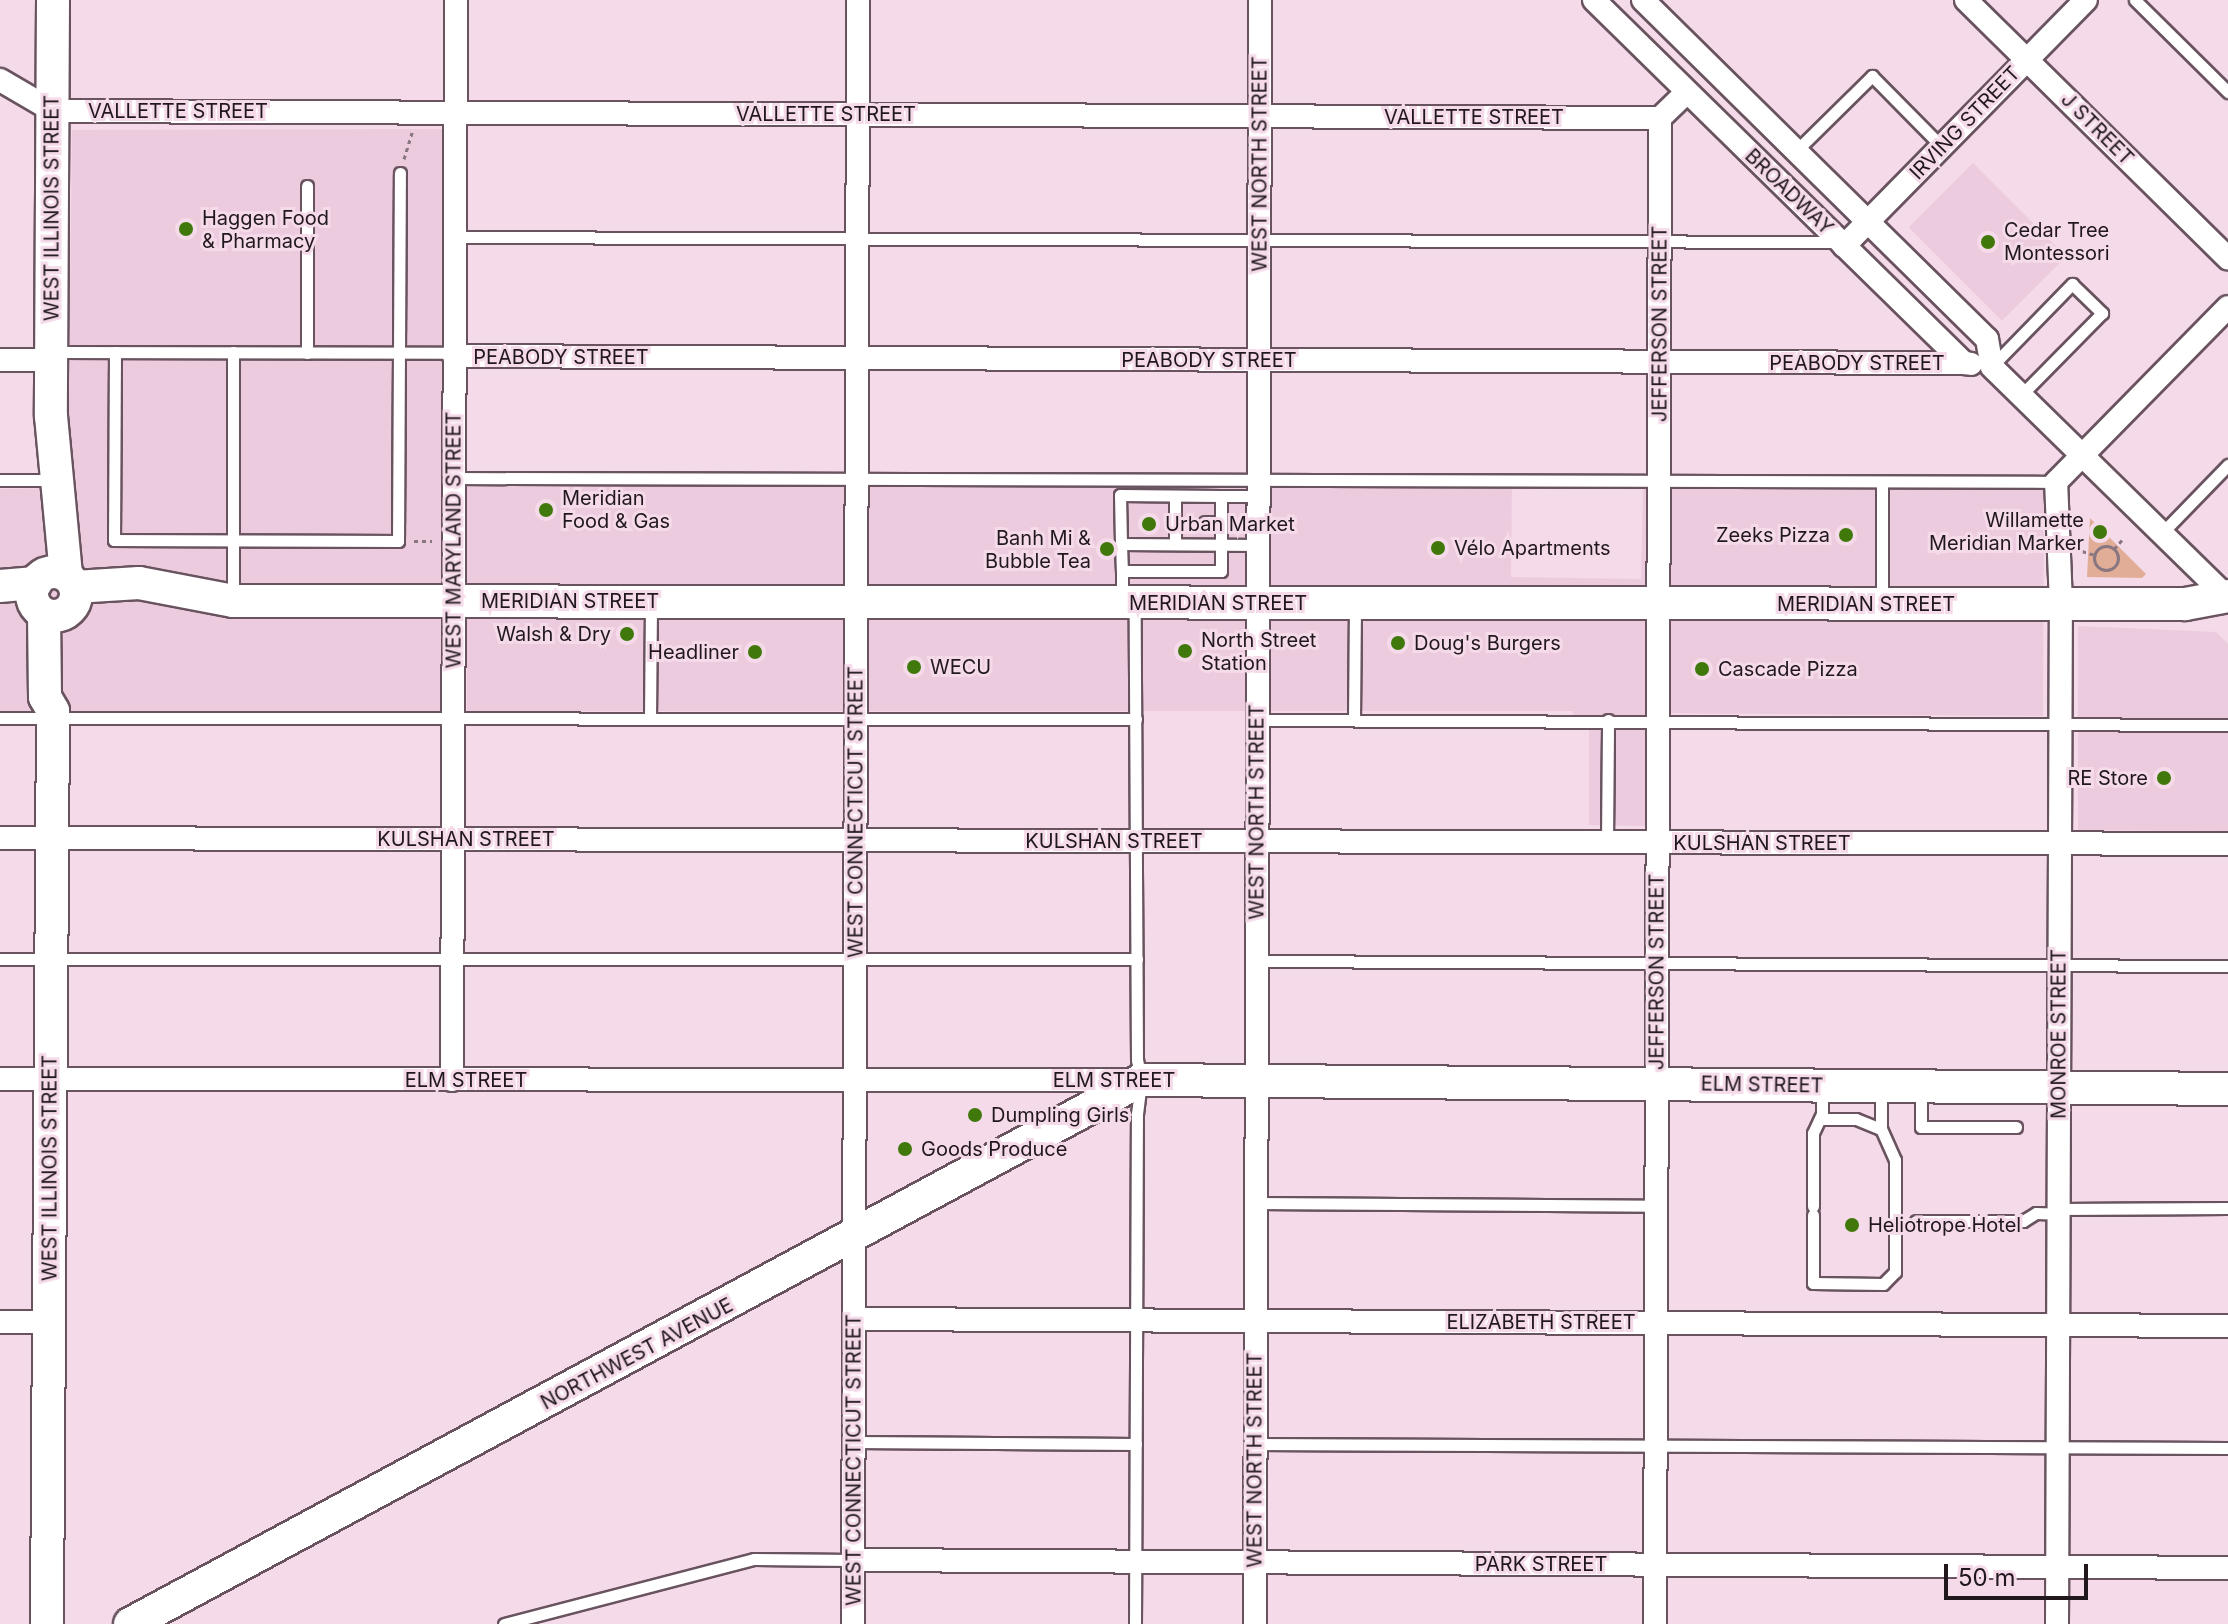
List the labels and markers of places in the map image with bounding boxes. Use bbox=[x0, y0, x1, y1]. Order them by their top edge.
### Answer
place label: Haggen Food & Pharmacy bbox=[202, 206, 329, 253]
place label: Cedar Tree Montessori bbox=[2004, 218, 2110, 265]
marker: Haggen Food & Pharmacy bbox=[177, 220, 195, 238]
marker: Cedar Tree Montessori bbox=[1979, 233, 1997, 251]
place label: Meridian Food & Gas bbox=[562, 486, 670, 533]
marker: Meridian Food & Gas bbox=[537, 501, 555, 519]
place label: Willamette Meridian Marker bbox=[1929, 508, 2084, 555]
place label: Urban Market bbox=[1165, 512, 1295, 536]
marker: Urban Market bbox=[1140, 515, 1158, 533]
place label: Zeeks Pizza bbox=[1716, 523, 1830, 547]
marker: Willamette Meridian Marker bbox=[2091, 523, 2109, 541]
place label: Banh Mi & Bubble Tea bbox=[985, 526, 1091, 573]
marker: Zeeks Pizza bbox=[1837, 526, 1855, 544]
place label: Vélo Apartments bbox=[1454, 536, 1611, 560]
marker: Vélo Apartments bbox=[1429, 539, 1447, 557]
marker: Banh Mi & Bubble Tea bbox=[1098, 540, 1116, 558]
place label: Walsh & Dry bbox=[496, 622, 611, 646]
marker: Walsh & Dry bbox=[618, 625, 636, 643]
place label: North Street Station bbox=[1201, 628, 1316, 675]
place label: Doug's Burgers bbox=[1414, 631, 1561, 655]
marker: Doug's Burgers bbox=[1389, 634, 1407, 652]
place label: Headliner bbox=[648, 640, 739, 664]
marker: North Street Station bbox=[1176, 642, 1194, 660]
marker: Headliner bbox=[746, 643, 764, 661]
place label: WECU bbox=[930, 655, 991, 679]
place label: Cascade Pizza bbox=[1718, 657, 1858, 681]
marker: WECU bbox=[905, 658, 923, 676]
marker: Cascade Pizza bbox=[1693, 660, 1711, 678]
place label: RE Store bbox=[2067, 766, 2148, 790]
marker: RE Store bbox=[2155, 769, 2173, 787]
place label: Dumpling Girls bbox=[991, 1103, 1129, 1127]
marker: Dumpling Girls bbox=[966, 1106, 984, 1124]
place label: Goods Produce bbox=[921, 1137, 1067, 1161]
marker: Goods Produce bbox=[896, 1140, 914, 1158]
place label: Heliotrope Hotel bbox=[1868, 1213, 2021, 1237]
marker: Heliotrope Hotel bbox=[1843, 1216, 1861, 1234]

